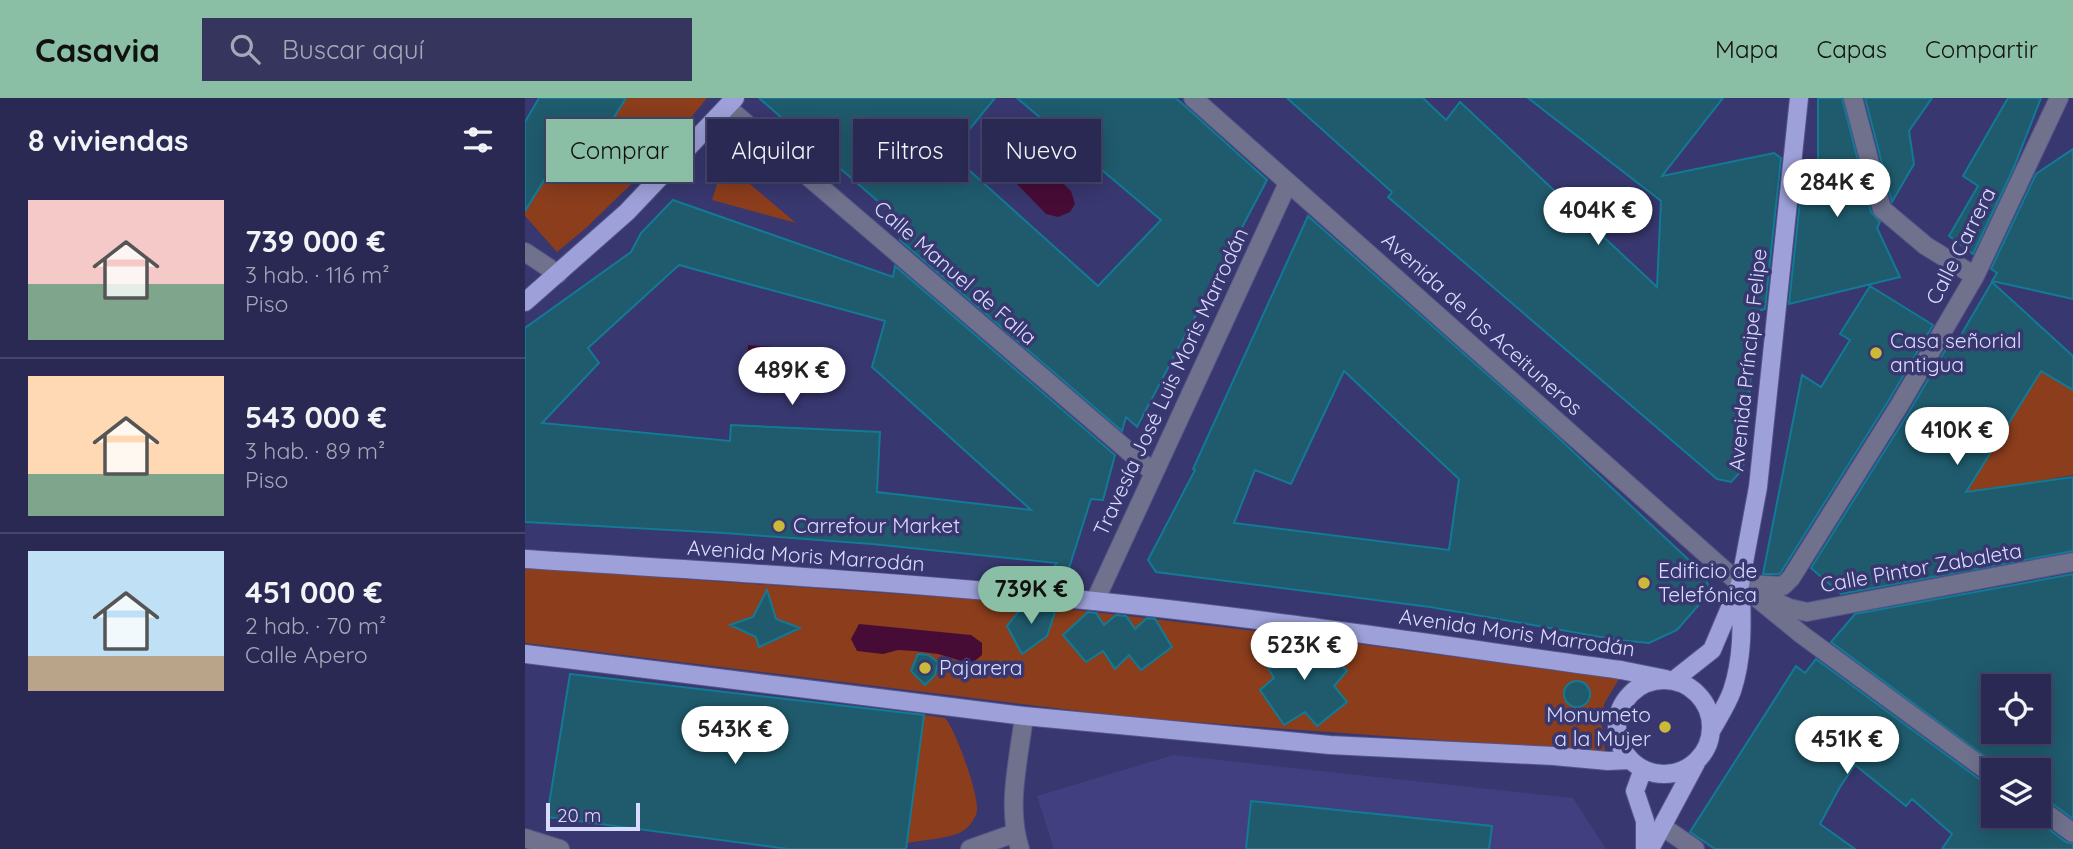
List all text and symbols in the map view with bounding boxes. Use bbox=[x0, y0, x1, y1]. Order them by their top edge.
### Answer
search box bbox=[202, 18, 692, 81]
text: Casavia bbox=[35, 29, 160, 70]
icon: search bbox=[226, 30, 264, 68]
text: Buscar aquí bbox=[282, 33, 424, 66]
text: Mapa bbox=[1715, 34, 1779, 64]
text: Capas bbox=[1817, 34, 1887, 64]
text: Compartir bbox=[1925, 34, 2038, 64]
chip: Comprar bbox=[546, 119, 693, 182]
chip: Alquilar bbox=[707, 119, 839, 182]
chip: Filtros bbox=[853, 119, 968, 182]
chip: Nuevo bbox=[982, 119, 1101, 182]
text: 8 viviendas bbox=[28, 121, 188, 159]
icon: filters bbox=[459, 121, 497, 159]
pin: 284K € bbox=[1780, 159, 1894, 219]
text: 284K € bbox=[1799, 167, 1875, 196]
street label: Calle Carrera bbox=[1919, 183, 2001, 309]
pin: 404K € bbox=[1541, 188, 1655, 247]
street label: Calle Manuel de Falla bbox=[869, 195, 1042, 350]
text: 404K € bbox=[1559, 195, 1637, 224]
text: 739 000 € bbox=[245, 222, 386, 260]
street label: Travesía José Luis Moris Marrodán bbox=[1087, 223, 1253, 540]
street label: Avenida de los Aceituneros bbox=[1377, 226, 1588, 420]
icon: home bbox=[84, 228, 168, 312]
street label: Avenida Príncipe Felipe bbox=[1722, 247, 1772, 473]
text: 3 hab. · 116 m² bbox=[245, 260, 389, 289]
text: Piso bbox=[245, 289, 288, 318]
place label: Casa señorial antigua bbox=[1890, 327, 2022, 377]
marker: Casa señorial antigua bbox=[1868, 345, 1884, 361]
pin: 489K € bbox=[735, 348, 849, 407]
text: 489K € bbox=[754, 355, 830, 384]
text: 543 000 € bbox=[245, 398, 387, 436]
icon: home bbox=[84, 404, 168, 488]
pin: 410K € bbox=[1900, 408, 2014, 467]
text: 410K € bbox=[1921, 415, 1993, 444]
text: 3 hab. · 89 m² bbox=[245, 436, 385, 465]
text: Piso bbox=[245, 465, 288, 494]
place label: Carrefour Market bbox=[793, 512, 960, 538]
marker: Carrefour Market bbox=[771, 518, 787, 534]
street label: Avenida Moris Marrodán bbox=[686, 534, 926, 576]
street label: Calle Pintor Zabaleta bbox=[1818, 536, 2024, 598]
place label: Edificio de Telefónica bbox=[1658, 557, 1757, 607]
pin: 739K € bbox=[974, 566, 1088, 626]
text: 451 000 € bbox=[245, 573, 382, 611]
text: 739K € bbox=[994, 574, 1068, 603]
marker: Edificio de Telefónica bbox=[1636, 575, 1652, 591]
icon: home bbox=[84, 579, 168, 663]
street label: Avenida Moris Marrodán bbox=[1397, 603, 1637, 661]
text: 2 hab. · 70 m² bbox=[245, 611, 386, 640]
pin: 523K € bbox=[1247, 622, 1361, 682]
text: 523K € bbox=[1267, 630, 1341, 659]
text: Calle Apero bbox=[245, 640, 368, 669]
place label: Pajarera bbox=[939, 654, 1023, 680]
marker: Pajarera bbox=[917, 660, 933, 676]
map controls bbox=[1981, 674, 2051, 828]
button: locate bbox=[1981, 674, 2051, 744]
place label: Monumeto a la Mujer bbox=[1546, 701, 1651, 751]
pin: 543K € bbox=[678, 706, 792, 766]
text: 543K € bbox=[697, 714, 773, 743]
pin: 451K € bbox=[1790, 716, 1904, 776]
marker: Monumeto a la Mujer bbox=[1657, 719, 1673, 735]
text: 451K € bbox=[1811, 724, 1883, 753]
button: layers bbox=[1981, 758, 2051, 828]
scale bar bbox=[546, 800, 641, 832]
text: 20 m bbox=[557, 803, 601, 827]

